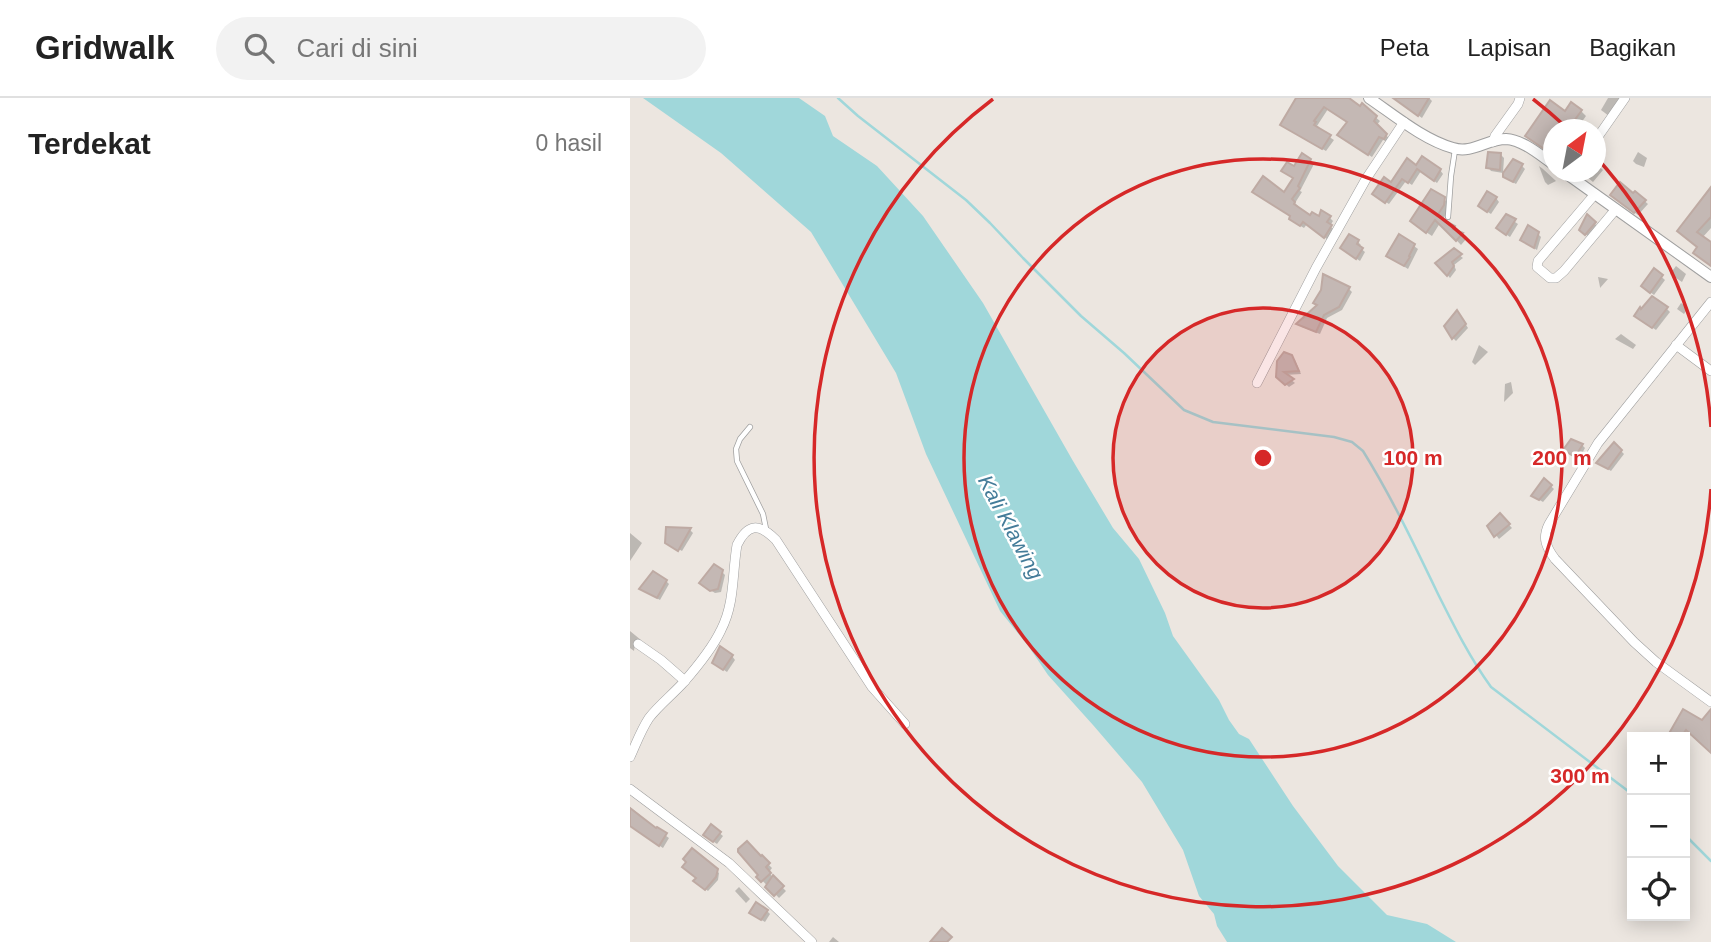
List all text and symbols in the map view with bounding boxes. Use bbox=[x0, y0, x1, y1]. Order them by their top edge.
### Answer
search box bbox=[216, 17, 706, 80]
text: Gridwalk bbox=[35, 29, 174, 66]
icon: search bbox=[240, 29, 278, 67]
text: Cari di sini bbox=[296, 33, 418, 63]
text: Peta bbox=[1380, 34, 1429, 61]
text: Lapisan bbox=[1467, 34, 1551, 61]
text: Bagikan bbox=[1589, 34, 1676, 61]
north arrow bbox=[1543, 119, 1606, 182]
text: Terdekat bbox=[28, 127, 151, 160]
text: 0 hasil bbox=[536, 130, 602, 156]
centre of rings bbox=[1251, 446, 1275, 470]
text: 100 m bbox=[1383, 446, 1443, 469]
text: 200 m bbox=[1532, 446, 1592, 469]
water label: Kali Klawing bbox=[974, 471, 1048, 583]
map controls bbox=[1627, 732, 1690, 921]
button: + bbox=[1627, 732, 1690, 795]
text: 300 m bbox=[1550, 764, 1610, 787]
button: − bbox=[1627, 795, 1690, 858]
button: locate bbox=[1627, 858, 1690, 921]

